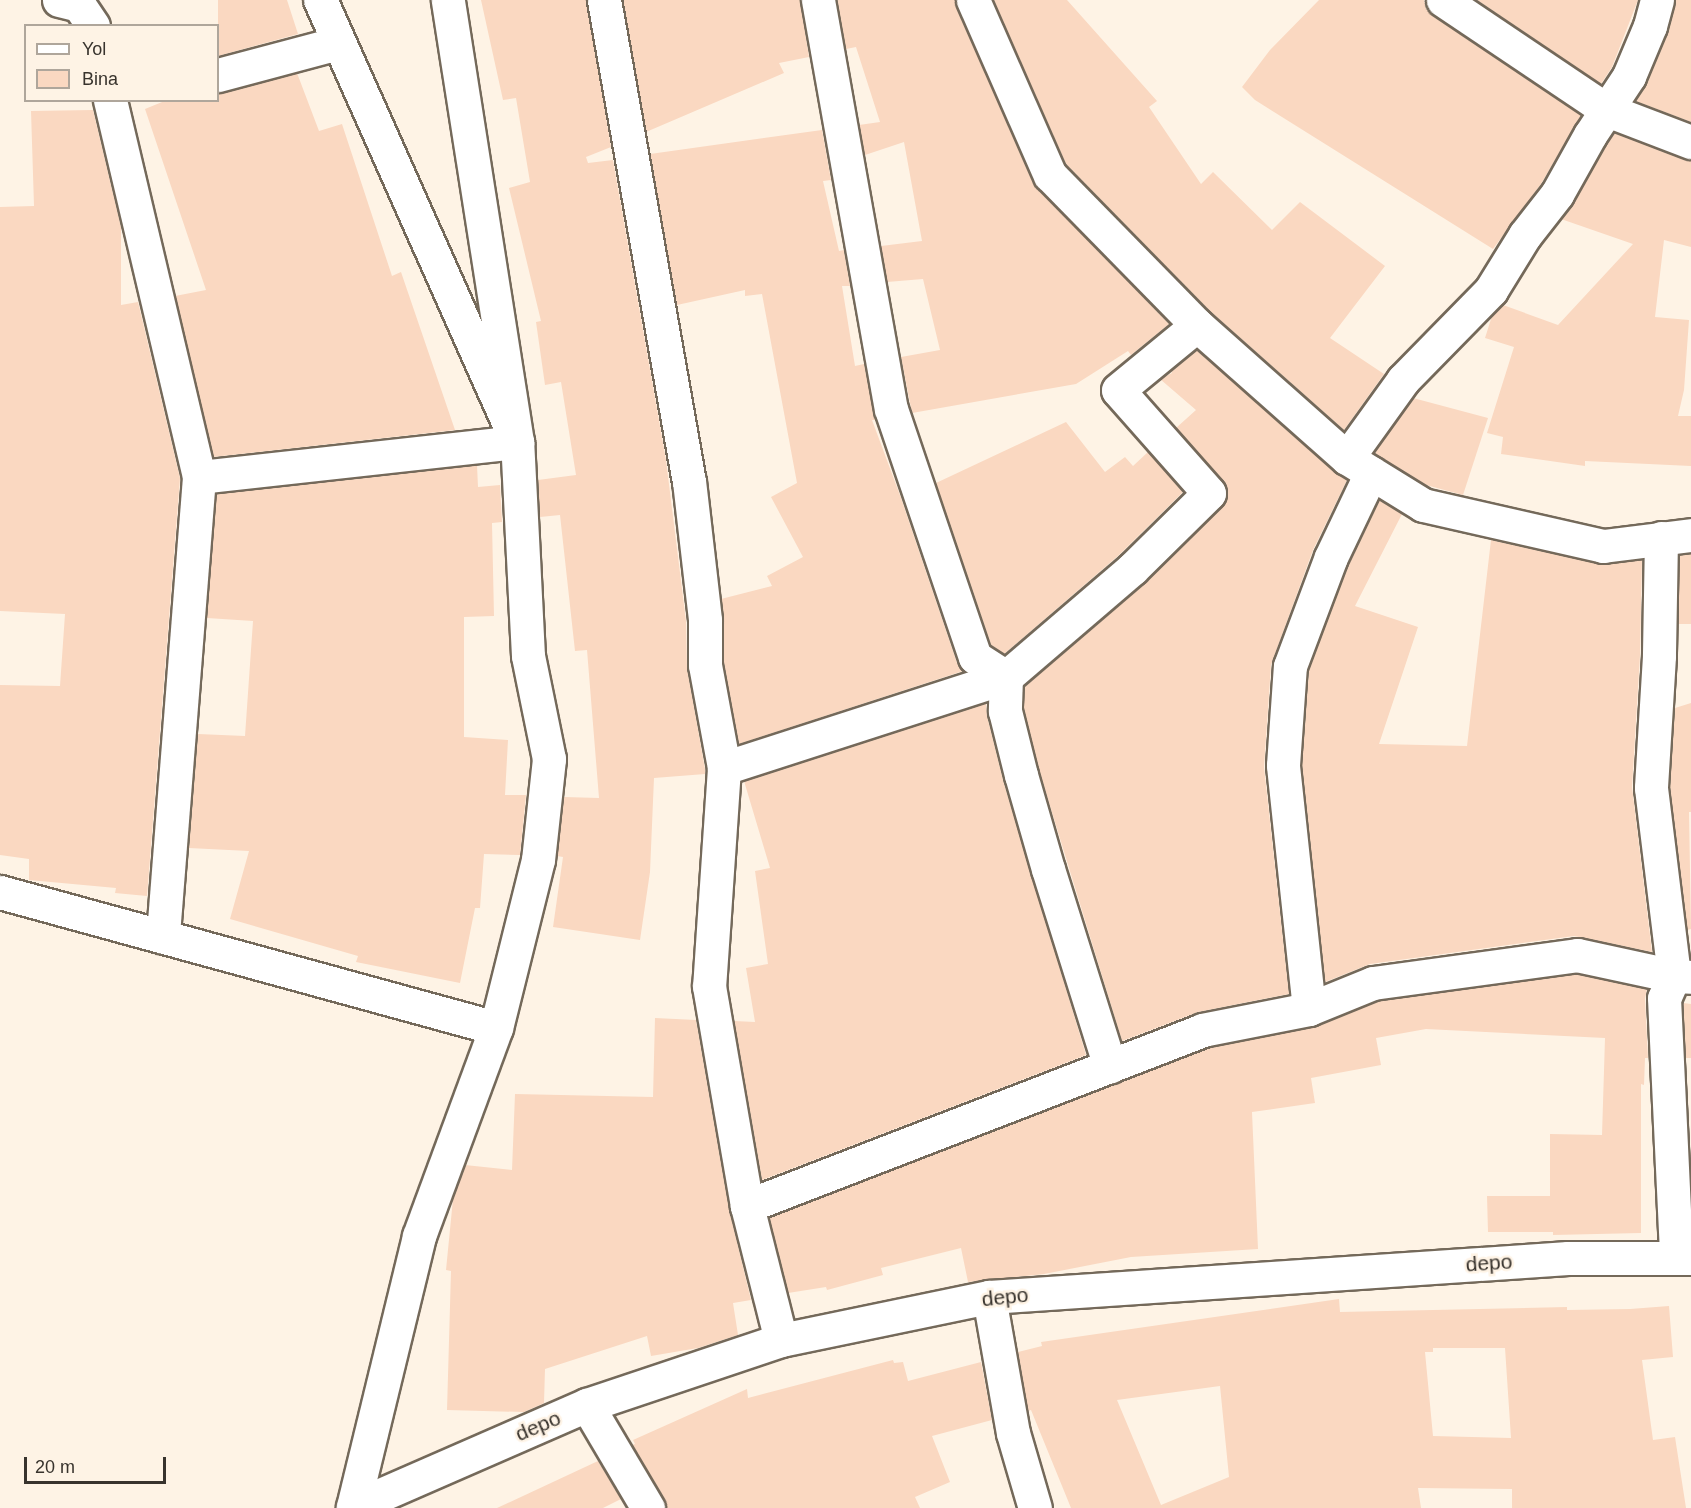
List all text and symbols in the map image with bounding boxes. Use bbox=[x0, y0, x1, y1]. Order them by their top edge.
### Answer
legend bbox=[24, 24, 219, 102]
text: Yol bbox=[82, 39, 106, 59]
text: Bina bbox=[82, 69, 118, 89]
street label: depo bbox=[1465, 1249, 1513, 1277]
street label: depo bbox=[980, 1282, 1030, 1312]
street label: depo bbox=[512, 1405, 564, 1447]
scale bar bbox=[27, 1445, 170, 1483]
text: 20 m bbox=[35, 1457, 75, 1477]

